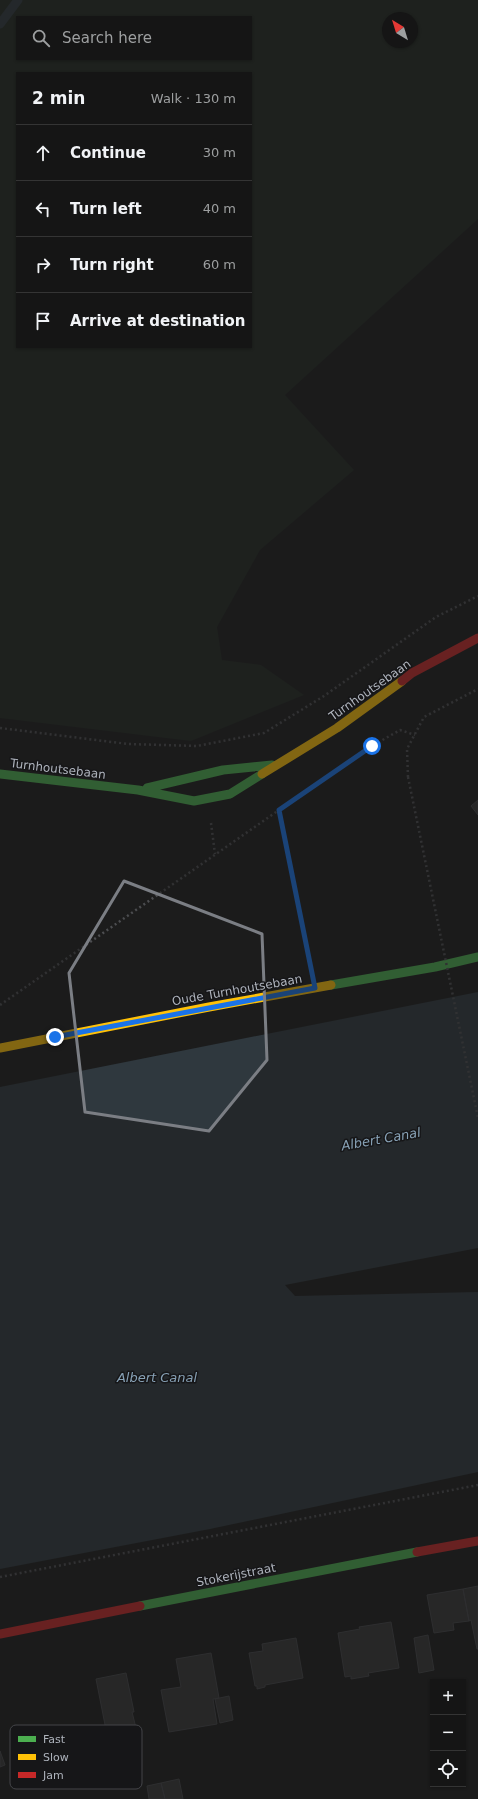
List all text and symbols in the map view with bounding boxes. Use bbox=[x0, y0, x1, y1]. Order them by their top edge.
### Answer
north arrow bbox=[382, 12, 418, 48]
search box bbox=[16, 16, 252, 60]
icon: search bbox=[30, 27, 52, 49]
text: Search here bbox=[62, 29, 152, 47]
text: 2 min bbox=[32, 88, 85, 108]
text: Walk · 130 m bbox=[151, 91, 236, 106]
icon: ahead bbox=[32, 142, 54, 164]
text: Continue bbox=[70, 144, 146, 162]
text: 30 m bbox=[203, 145, 236, 160]
icon: left bbox=[32, 198, 54, 220]
text: Turn left bbox=[70, 200, 142, 218]
text: 40 m bbox=[203, 201, 236, 216]
icon: right bbox=[32, 254, 54, 276]
text: Turn right bbox=[70, 256, 154, 274]
text: 60 m bbox=[203, 257, 236, 272]
icon: arrive bbox=[32, 310, 54, 332]
text: Arrive at destination bbox=[70, 312, 245, 330]
street label: Turnhoutsebaan bbox=[326, 657, 413, 724]
route start bbox=[363, 737, 381, 755]
street label: Turnhoutsebaan bbox=[8, 756, 107, 782]
street label: Oude Turnhoutsebaan bbox=[171, 972, 303, 1008]
route end bbox=[46, 1028, 64, 1046]
water label: Albert Canal bbox=[339, 1125, 422, 1154]
water label: Albert Canal bbox=[116, 1370, 197, 1385]
street label: Stokerijstraat bbox=[195, 1560, 277, 1590]
map controls bbox=[430, 1679, 466, 1787]
button: + bbox=[430, 1679, 466, 1715]
button: − bbox=[430, 1715, 466, 1751]
legend bbox=[10, 1725, 142, 1789]
text: Fast bbox=[43, 1733, 66, 1746]
text: Slow bbox=[43, 1751, 69, 1764]
button: locate bbox=[430, 1751, 466, 1787]
text: Jam bbox=[42, 1769, 64, 1782]

